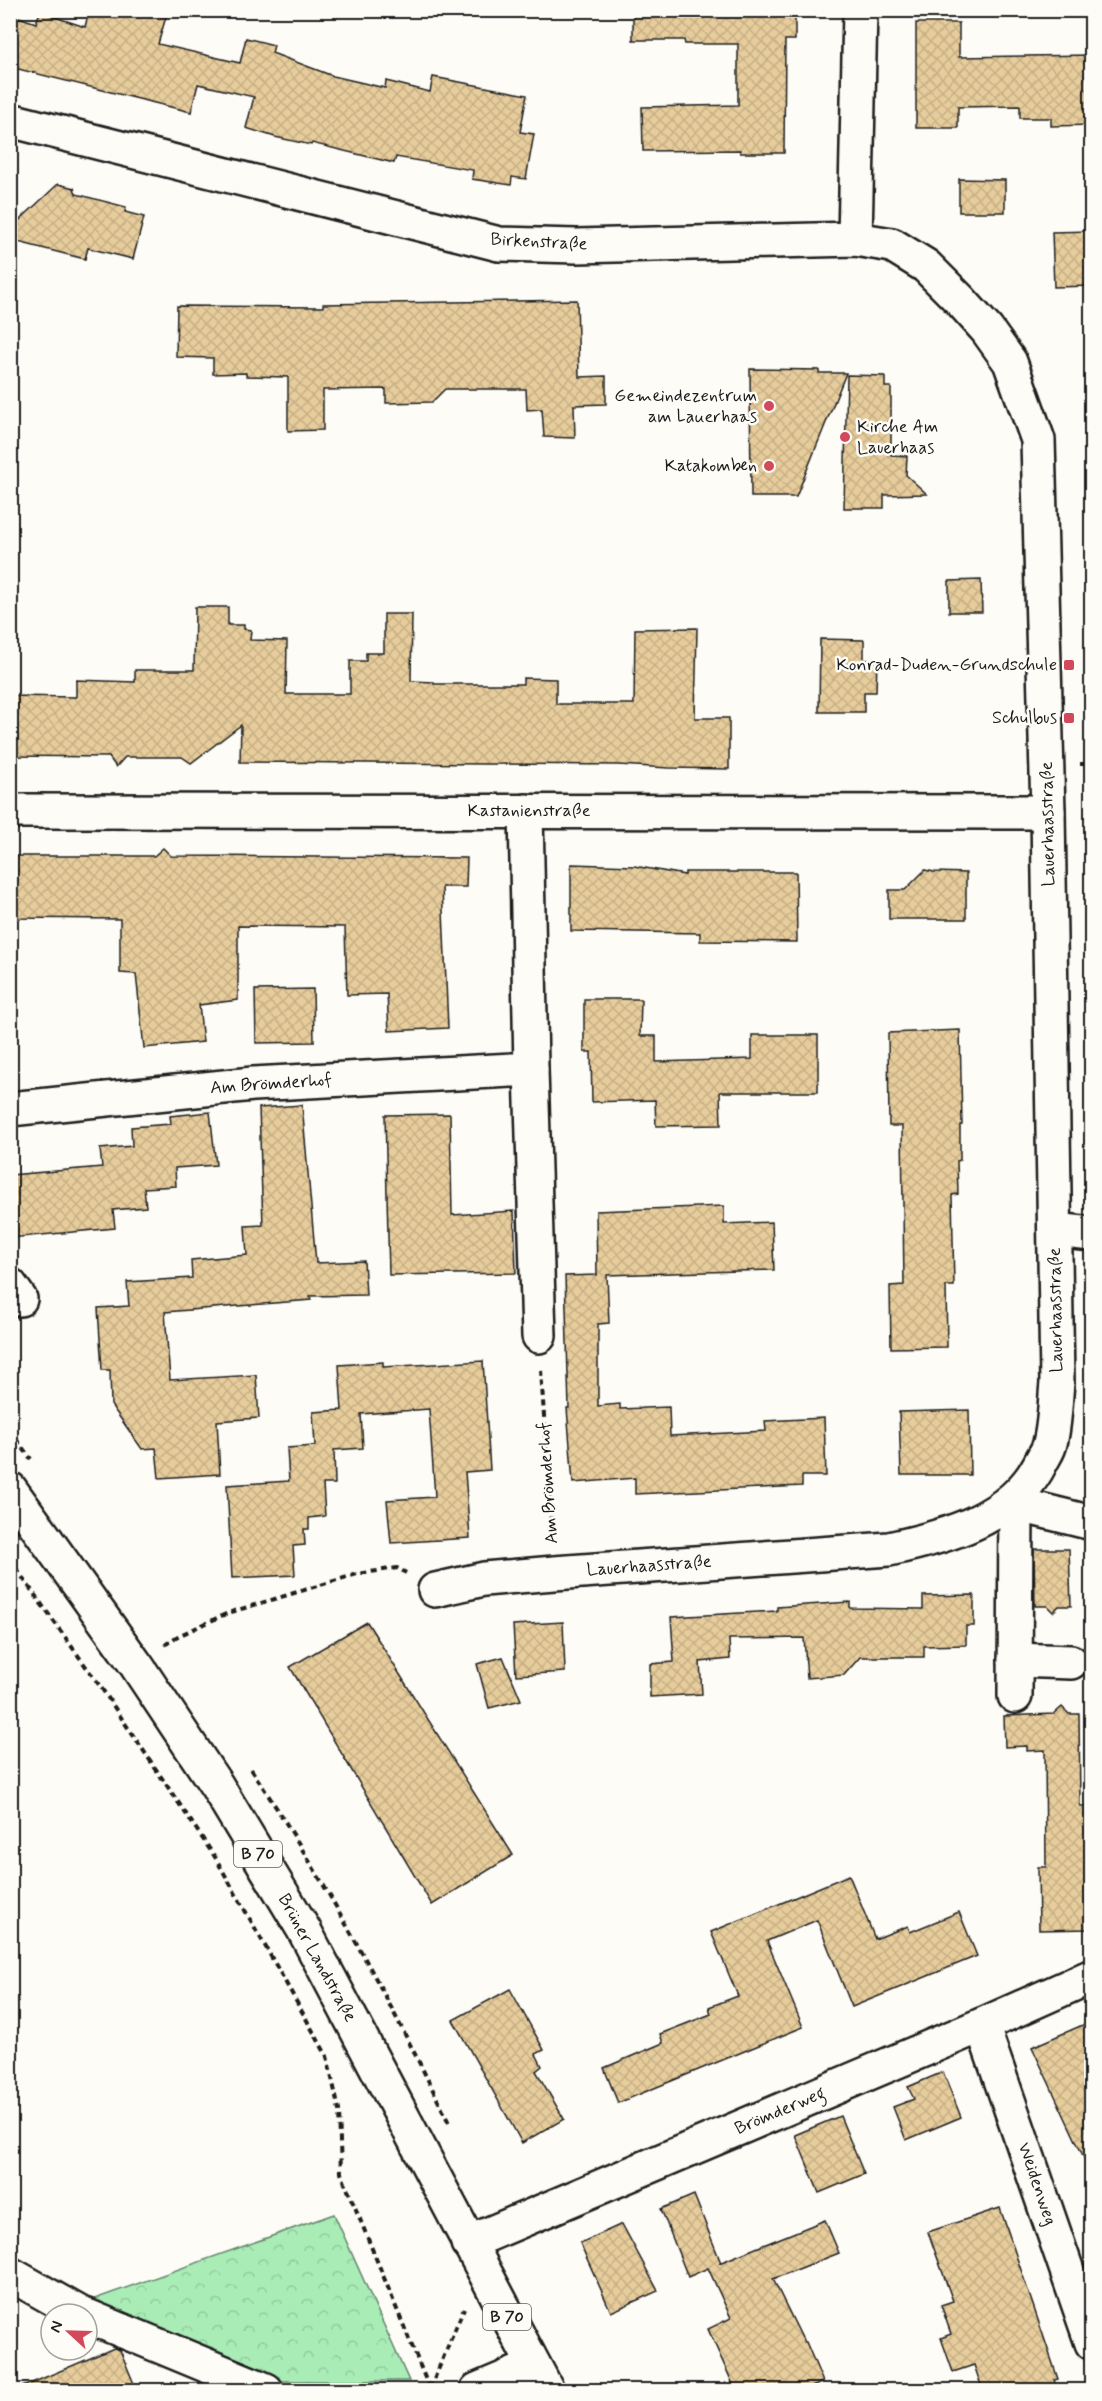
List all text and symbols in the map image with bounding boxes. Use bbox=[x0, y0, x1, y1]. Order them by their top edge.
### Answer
street label: Birkenstraße bbox=[490, 227, 588, 257]
place label: Gemeindezentrum am Lauerhaas bbox=[614, 384, 757, 429]
marker: Gemeindezentrum am Lauerhaas bbox=[762, 399, 776, 413]
place label: Kirche Am Lauerhaas bbox=[857, 415, 938, 460]
marker: Kirche Am Lauerhaas bbox=[838, 430, 852, 444]
place label: Katakomben bbox=[664, 454, 757, 478]
marker: Katakomben bbox=[762, 459, 776, 473]
place label: Konrad-Duden-Grundschule bbox=[836, 653, 1057, 677]
marker: Konrad-Duden-Grundschule bbox=[1062, 658, 1076, 672]
place label: Schulbus bbox=[992, 706, 1057, 730]
marker: Schulbus bbox=[1062, 711, 1076, 725]
street label: Lauerhaasstraße bbox=[1035, 761, 1061, 887]
street label: Kastanienstraße bbox=[467, 799, 591, 823]
street label: Am Brömderhof bbox=[209, 1068, 333, 1100]
street label: Lauerhaasstraße bbox=[1043, 1247, 1069, 1373]
street label: Am Brömderhof bbox=[532, 1421, 564, 1545]
street label: Lauerhaasstraße bbox=[586, 1550, 712, 1582]
road number: B 70 bbox=[234, 1841, 282, 1867]
street label: Brüner Landstraße bbox=[272, 1890, 362, 2027]
street label: Brömderweg bbox=[731, 2081, 830, 2143]
street label: Weidenweg bbox=[1012, 2139, 1062, 2229]
north arrow bbox=[39, 2302, 99, 2362]
road number: B 70 bbox=[483, 2304, 531, 2330]
text: N bbox=[45, 2318, 68, 2336]

